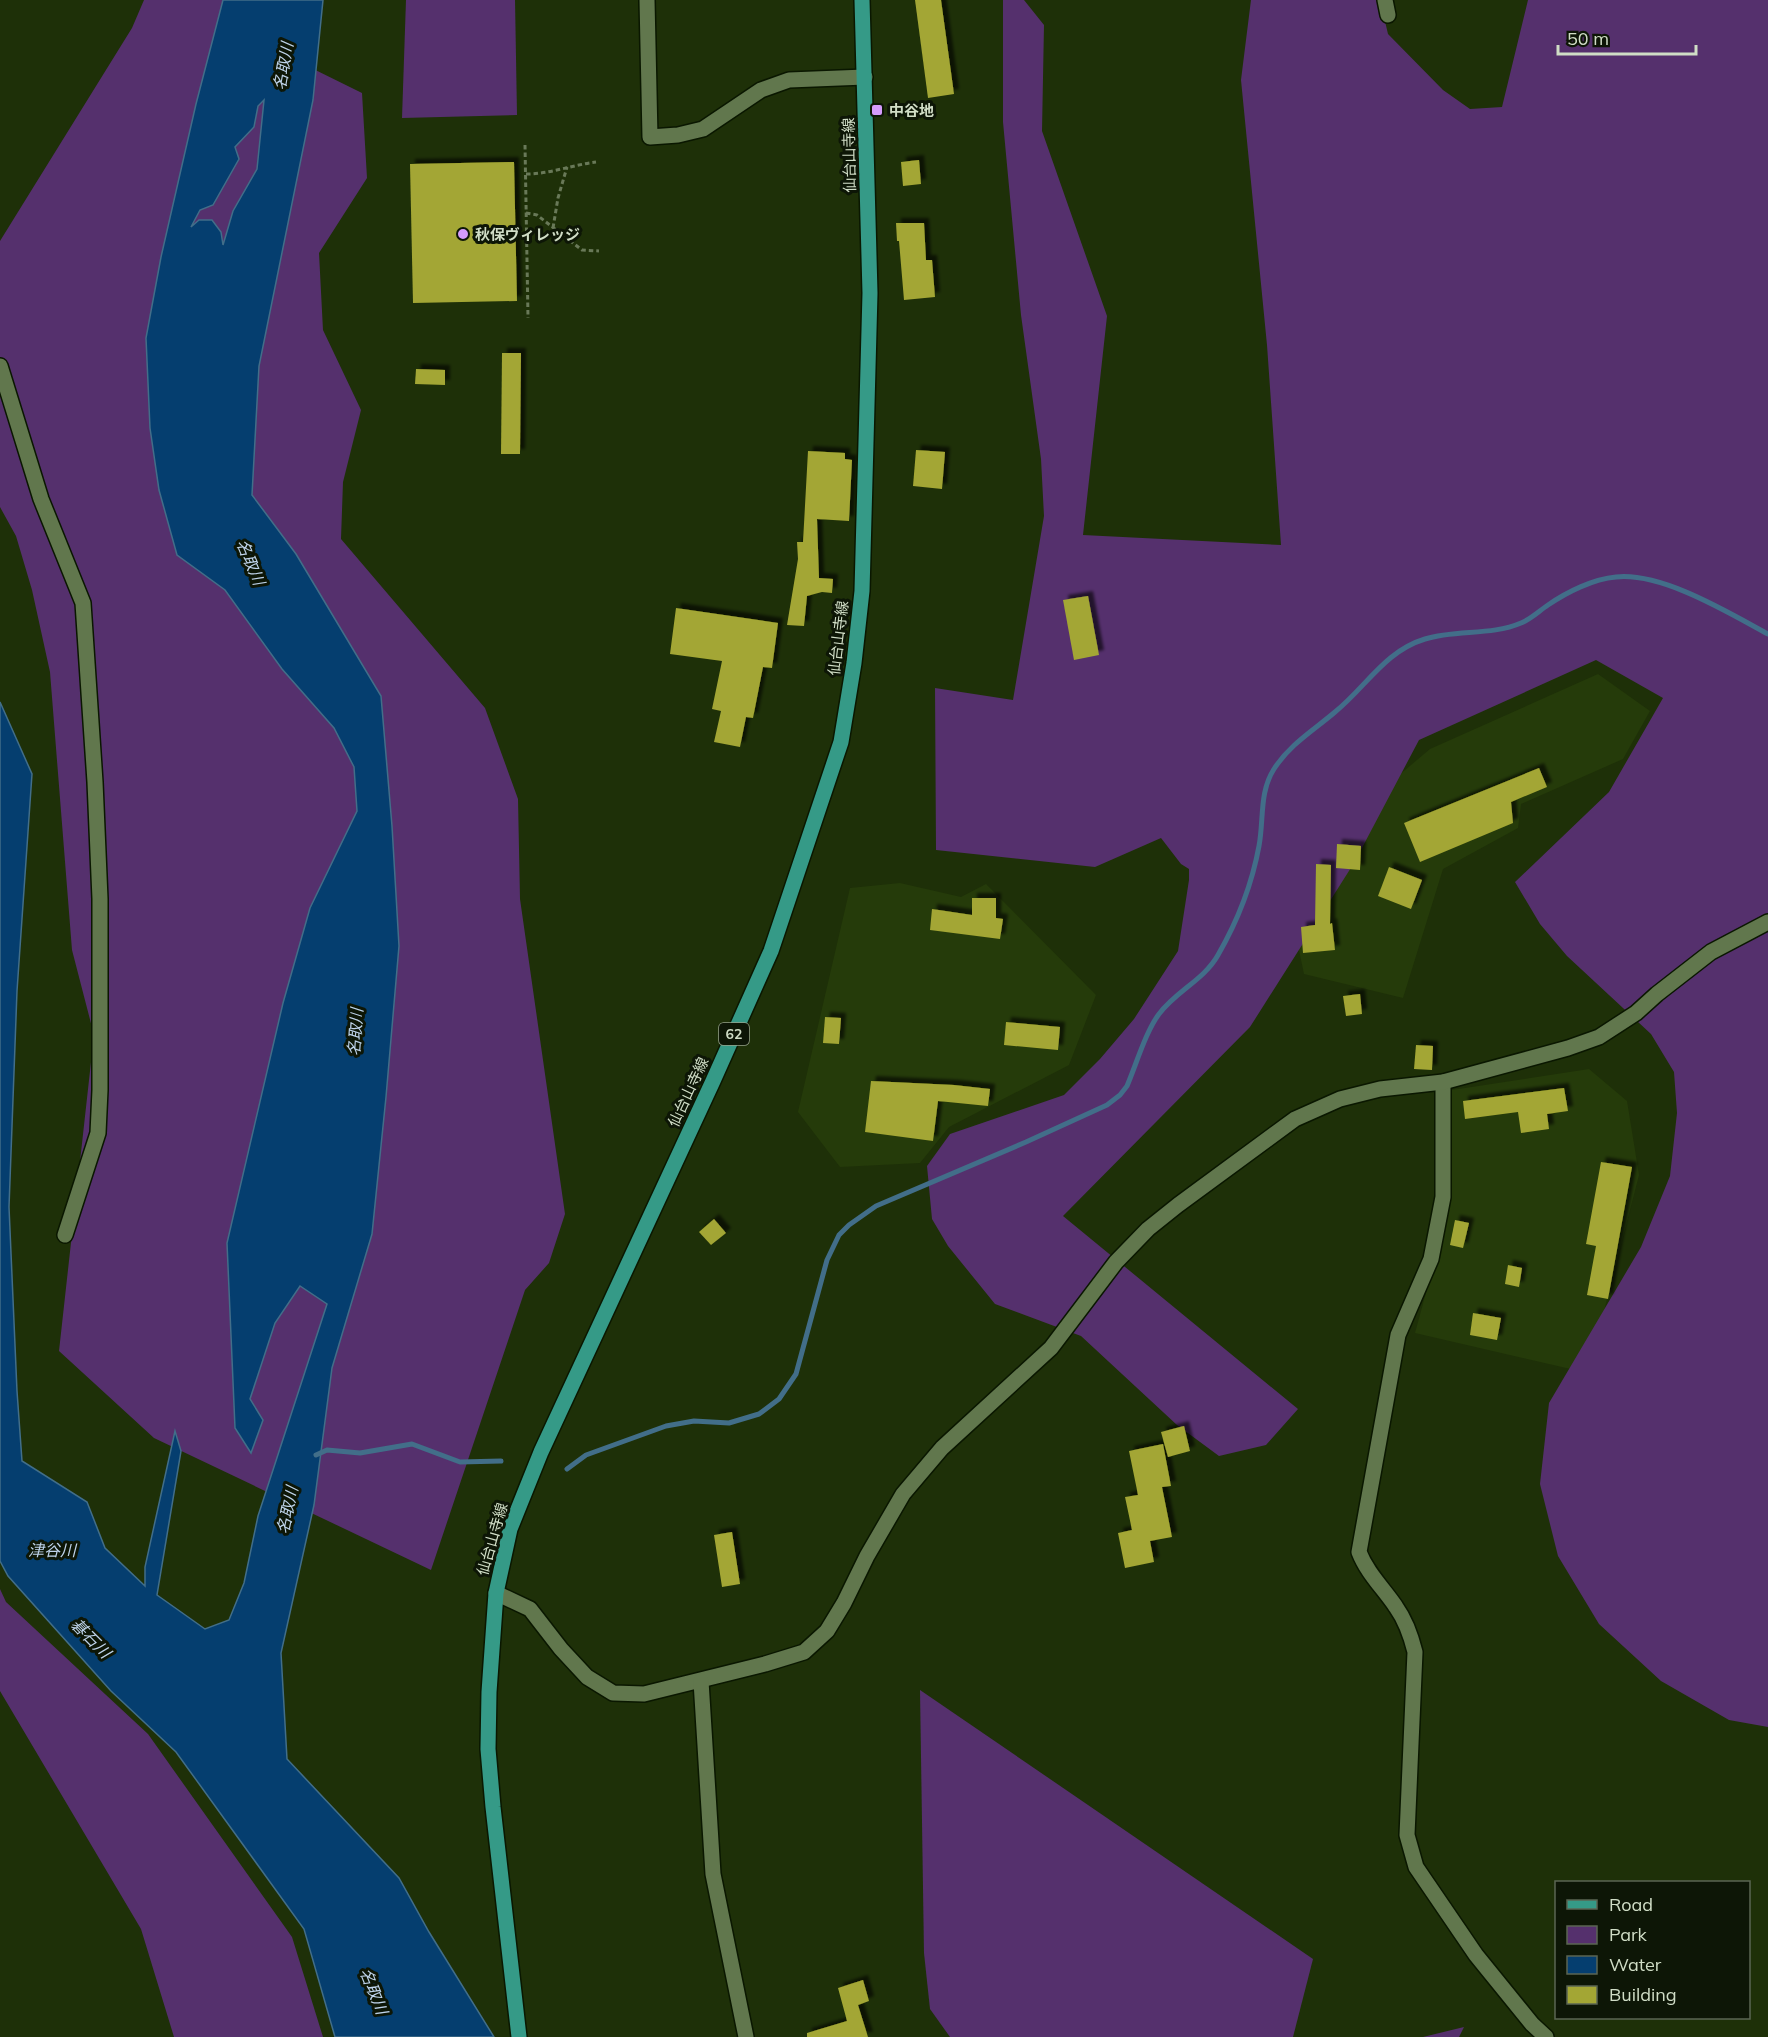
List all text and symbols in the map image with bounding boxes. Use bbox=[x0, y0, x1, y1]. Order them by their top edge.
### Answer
scale bar bbox=[1558, 18, 1696, 56]
text: 50 m bbox=[1567, 27, 1609, 50]
water label: 名取川 bbox=[269, 39, 297, 91]
place label: 中谷地 bbox=[889, 101, 934, 120]
marker: 中谷地 bbox=[870, 103, 884, 117]
street label: 仙台山寺線 bbox=[839, 117, 859, 193]
place label: 秋保ヴィレッジ bbox=[475, 225, 580, 244]
marker: 秋保ヴィレッジ bbox=[456, 227, 470, 241]
water label: 名取川 bbox=[232, 536, 270, 590]
street label: 仙台山寺線 bbox=[824, 600, 852, 676]
water label: 名取川 bbox=[343, 1005, 367, 1057]
road number: 62 bbox=[719, 1023, 749, 1045]
street label: 仙台山寺線 bbox=[664, 1054, 712, 1130]
water label: 名取川 bbox=[272, 1482, 302, 1536]
street label: 仙台山寺線 bbox=[473, 1500, 511, 1578]
water label: 津谷川 bbox=[28, 1540, 78, 1560]
water label: 碁石川 bbox=[67, 1614, 116, 1663]
legend bbox=[1555, 1881, 1750, 2019]
text: Road bbox=[1609, 1893, 1653, 1916]
text: Park bbox=[1609, 1923, 1648, 1946]
text: Water bbox=[1609, 1953, 1662, 1976]
water label: 名取川 bbox=[356, 1965, 393, 2019]
text: Building bbox=[1609, 1983, 1677, 2006]

